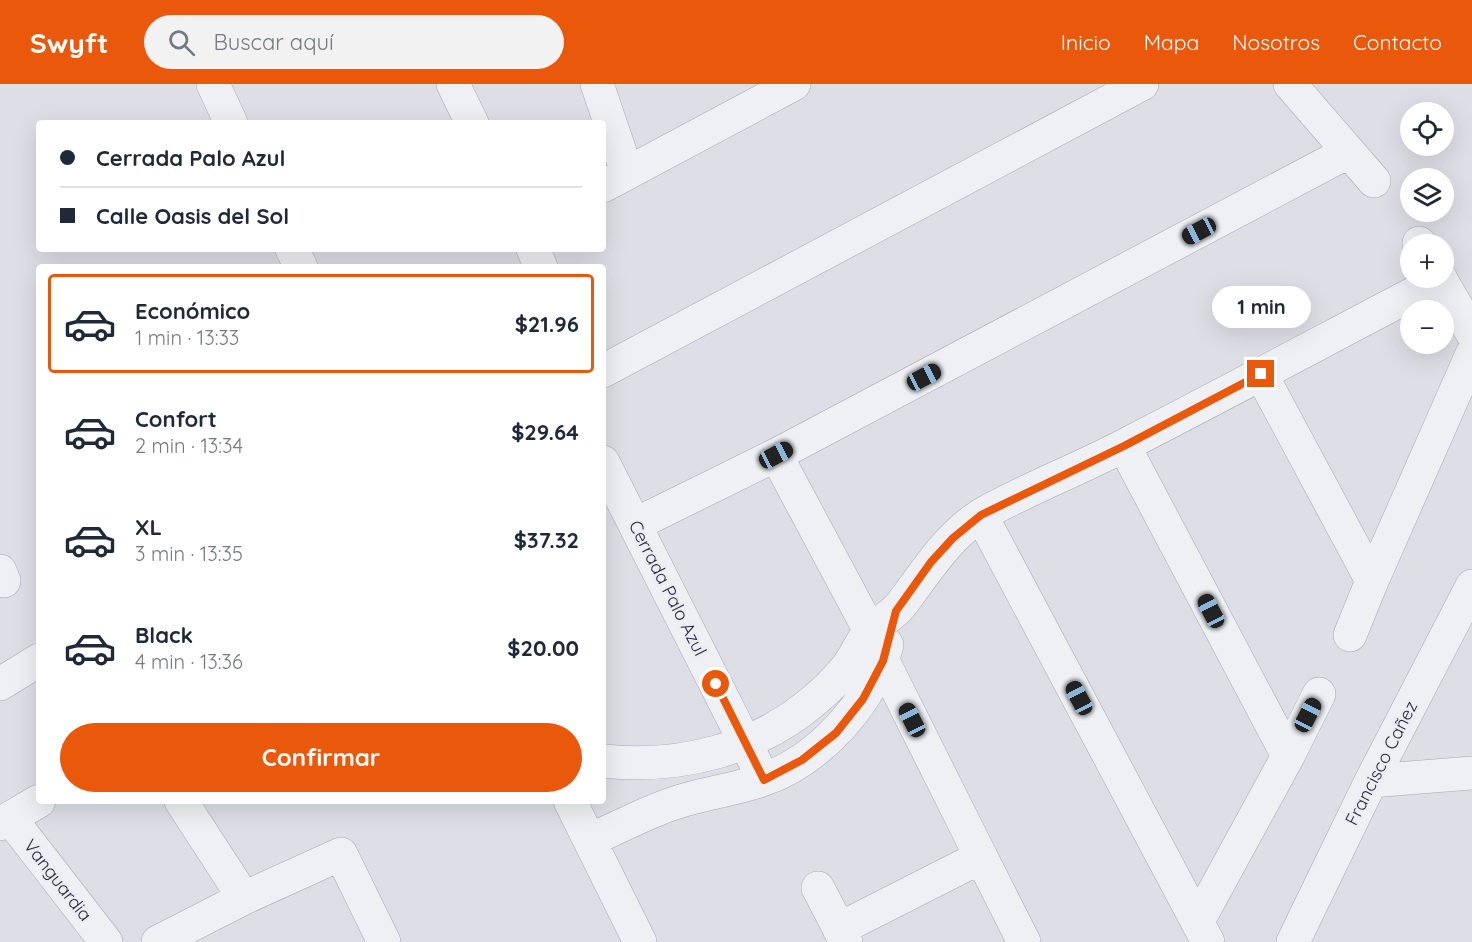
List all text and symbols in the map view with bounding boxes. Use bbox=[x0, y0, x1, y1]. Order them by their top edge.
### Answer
search box bbox=[144, 15, 564, 69]
text: Swyft bbox=[30, 25, 108, 60]
icon: search bbox=[165, 26, 198, 59]
text: Buscar aquí bbox=[213, 28, 334, 56]
text: Inicio bbox=[1061, 29, 1111, 55]
text: Mapa bbox=[1144, 29, 1199, 55]
text: Nosotros bbox=[1232, 29, 1320, 55]
text: Contacto bbox=[1353, 29, 1442, 55]
map controls bbox=[1400, 102, 1454, 354]
button: locate bbox=[1400, 102, 1454, 156]
text: Cerrada Palo Azul bbox=[96, 144, 285, 172]
button: layers bbox=[1400, 168, 1454, 222]
text: Calle Oasis del Sol bbox=[96, 202, 289, 230]
car bbox=[1179, 215, 1219, 247]
button: + bbox=[1400, 234, 1454, 288]
callout: 1 min bbox=[1212, 287, 1310, 329]
text: 1 min bbox=[1237, 294, 1286, 319]
icon: car bbox=[63, 297, 117, 351]
text: Económico bbox=[135, 297, 250, 325]
button: − bbox=[1400, 300, 1454, 354]
text: $21.96 bbox=[515, 310, 579, 338]
text: 1 min · 13:33 bbox=[135, 325, 239, 350]
route end bbox=[1247, 360, 1274, 387]
car bbox=[904, 361, 944, 393]
icon: car bbox=[63, 405, 117, 459]
text: Confort bbox=[135, 405, 217, 433]
text: $29.64 bbox=[511, 418, 579, 446]
text: 2 min · 13:34 bbox=[135, 433, 243, 458]
car bbox=[756, 439, 796, 471]
icon: car bbox=[63, 513, 117, 567]
text: XL bbox=[135, 513, 162, 541]
street label: Cerrada Palo Azul bbox=[624, 516, 712, 660]
text: $37.32 bbox=[514, 526, 579, 554]
text: 3 min · 13:35 bbox=[135, 541, 243, 566]
car bbox=[1195, 591, 1227, 631]
icon: car bbox=[63, 621, 117, 675]
text: Black bbox=[135, 621, 193, 649]
text: $20.00 bbox=[507, 634, 579, 662]
text: 4 min · 13:36 bbox=[135, 649, 243, 674]
route start bbox=[702, 670, 729, 697]
car bbox=[1063, 678, 1095, 718]
car bbox=[1292, 695, 1324, 735]
street label: Francisco Cañez bbox=[1340, 697, 1422, 829]
car bbox=[896, 700, 928, 740]
button: Confirmar bbox=[60, 723, 582, 792]
street label: Vanguardia bbox=[19, 835, 97, 925]

